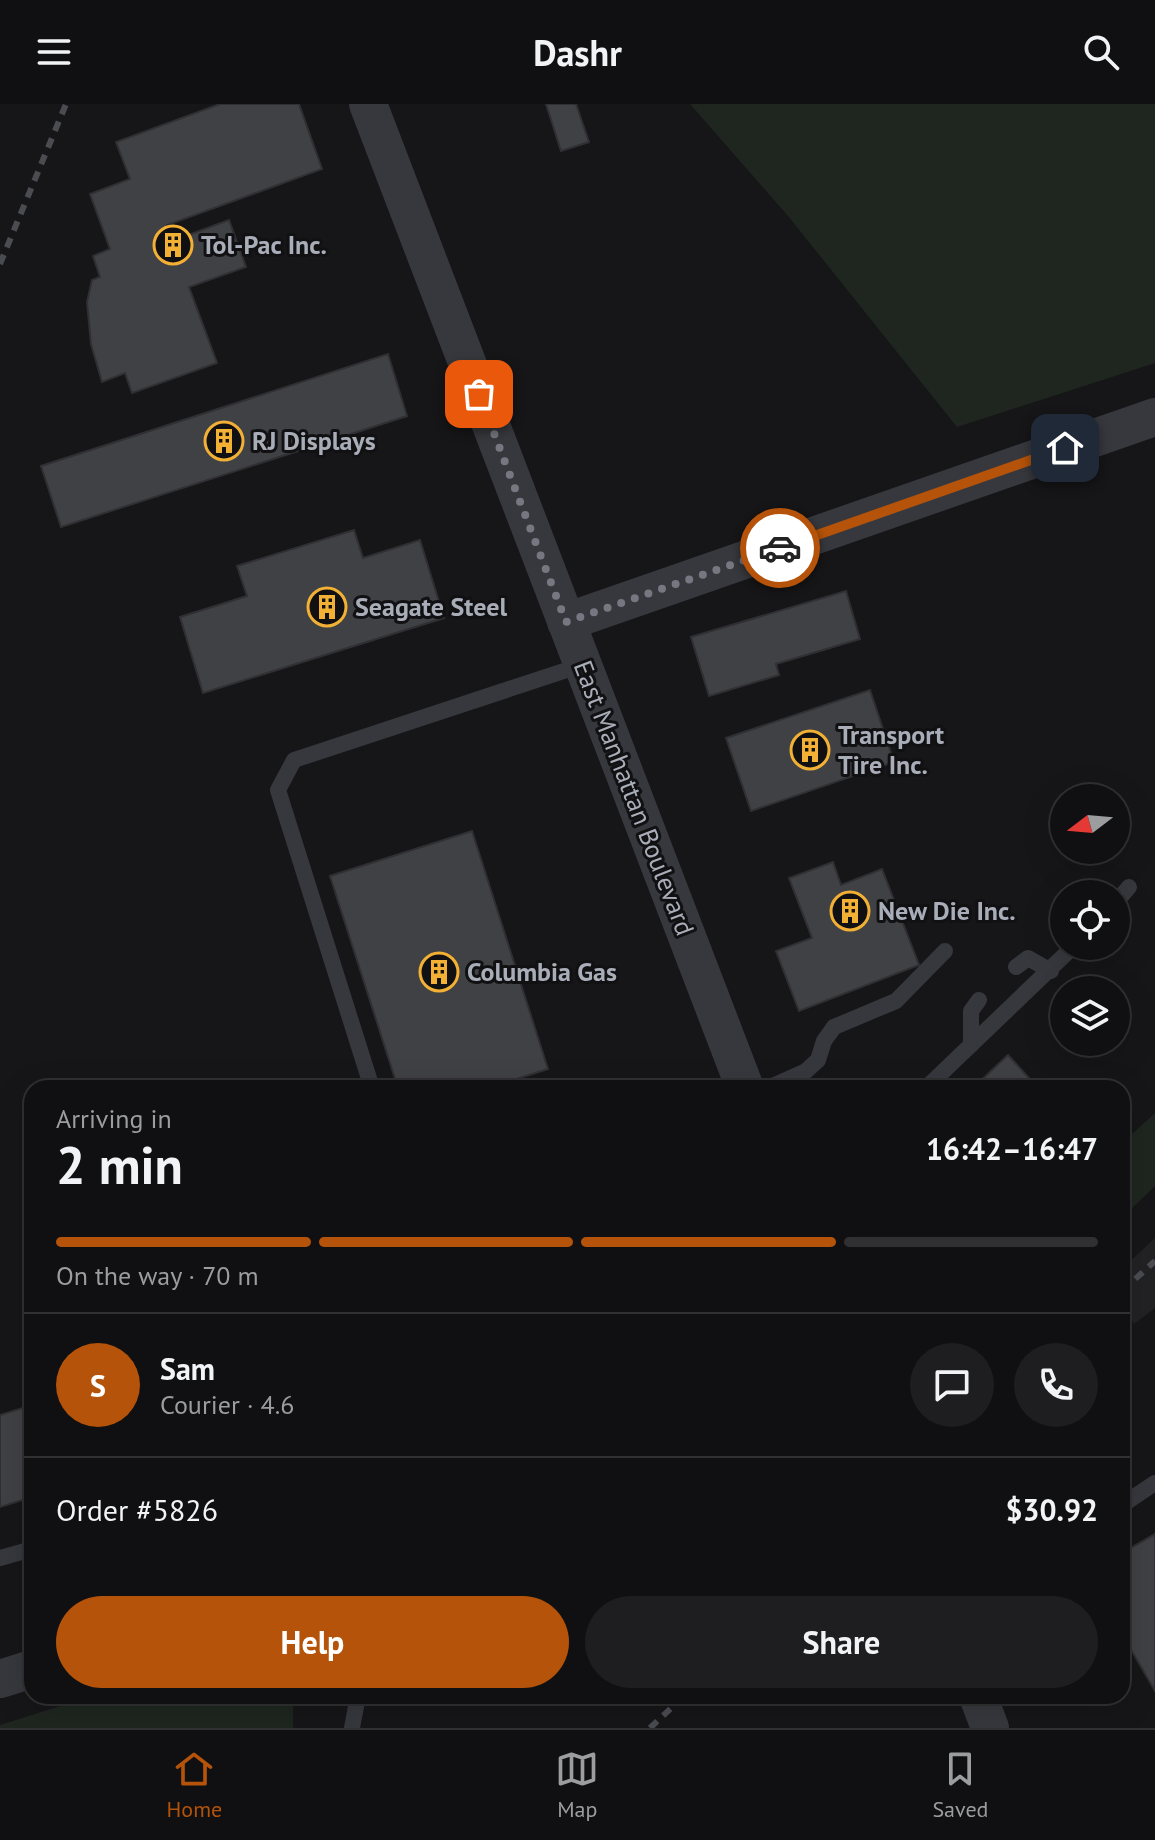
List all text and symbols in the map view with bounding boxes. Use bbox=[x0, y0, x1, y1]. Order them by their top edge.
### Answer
text: Dashr bbox=[533, 29, 622, 76]
icon: menu bbox=[32, 30, 76, 74]
icon: search bbox=[1079, 30, 1123, 74]
building icon: Tol-Pac Inc. bbox=[152, 224, 194, 266]
place label: Tol-Pac Inc. bbox=[201, 228, 327, 261]
pin bbox=[445, 360, 513, 428]
icon: bag bbox=[457, 372, 501, 416]
pin bbox=[1031, 414, 1099, 482]
building icon: RJ Displays bbox=[203, 420, 245, 462]
place label: RJ Displays bbox=[252, 424, 376, 457]
icon: home bbox=[1043, 426, 1087, 470]
courier bbox=[740, 508, 820, 588]
icon: car bbox=[758, 526, 802, 570]
building icon: Seagate Steel bbox=[306, 586, 348, 628]
place label: Seagate Steel bbox=[355, 590, 507, 623]
street label: East Manhattan Boulevard bbox=[567, 656, 702, 940]
place label: Transport Tire Inc. bbox=[838, 718, 944, 781]
building icon: Transport Tire Inc. bbox=[789, 729, 831, 771]
north arrow bbox=[1050, 784, 1130, 864]
map controls bbox=[1050, 784, 1130, 1056]
button: locate bbox=[1050, 880, 1130, 960]
building icon: New Die Inc. bbox=[829, 890, 871, 932]
place label: New Die Inc. bbox=[878, 894, 1016, 927]
building icon: Columbia Gas bbox=[418, 951, 460, 993]
place label: Columbia Gas bbox=[467, 955, 617, 988]
button: layers bbox=[1050, 976, 1130, 1056]
text: Arriving in bbox=[56, 1102, 172, 1135]
text: 16:42–16:47 bbox=[926, 1129, 1098, 1168]
text: 2 min bbox=[56, 1131, 183, 1198]
text: On the way · 70 m bbox=[56, 1259, 259, 1292]
button: chat bbox=[910, 1343, 994, 1427]
button: phone bbox=[1014, 1343, 1098, 1427]
text: Sam bbox=[160, 1349, 215, 1388]
text: S bbox=[90, 1366, 106, 1405]
text: Courier · 4.6 bbox=[160, 1388, 294, 1421]
text: Order #5826 bbox=[56, 1490, 218, 1529]
text: $30.92 bbox=[1006, 1490, 1098, 1529]
button: Help bbox=[56, 1596, 569, 1688]
button: Share bbox=[585, 1596, 1098, 1688]
tab: Home bbox=[167, 1747, 222, 1823]
tab: Map bbox=[555, 1747, 599, 1823]
tab: Saved bbox=[932, 1747, 988, 1823]

